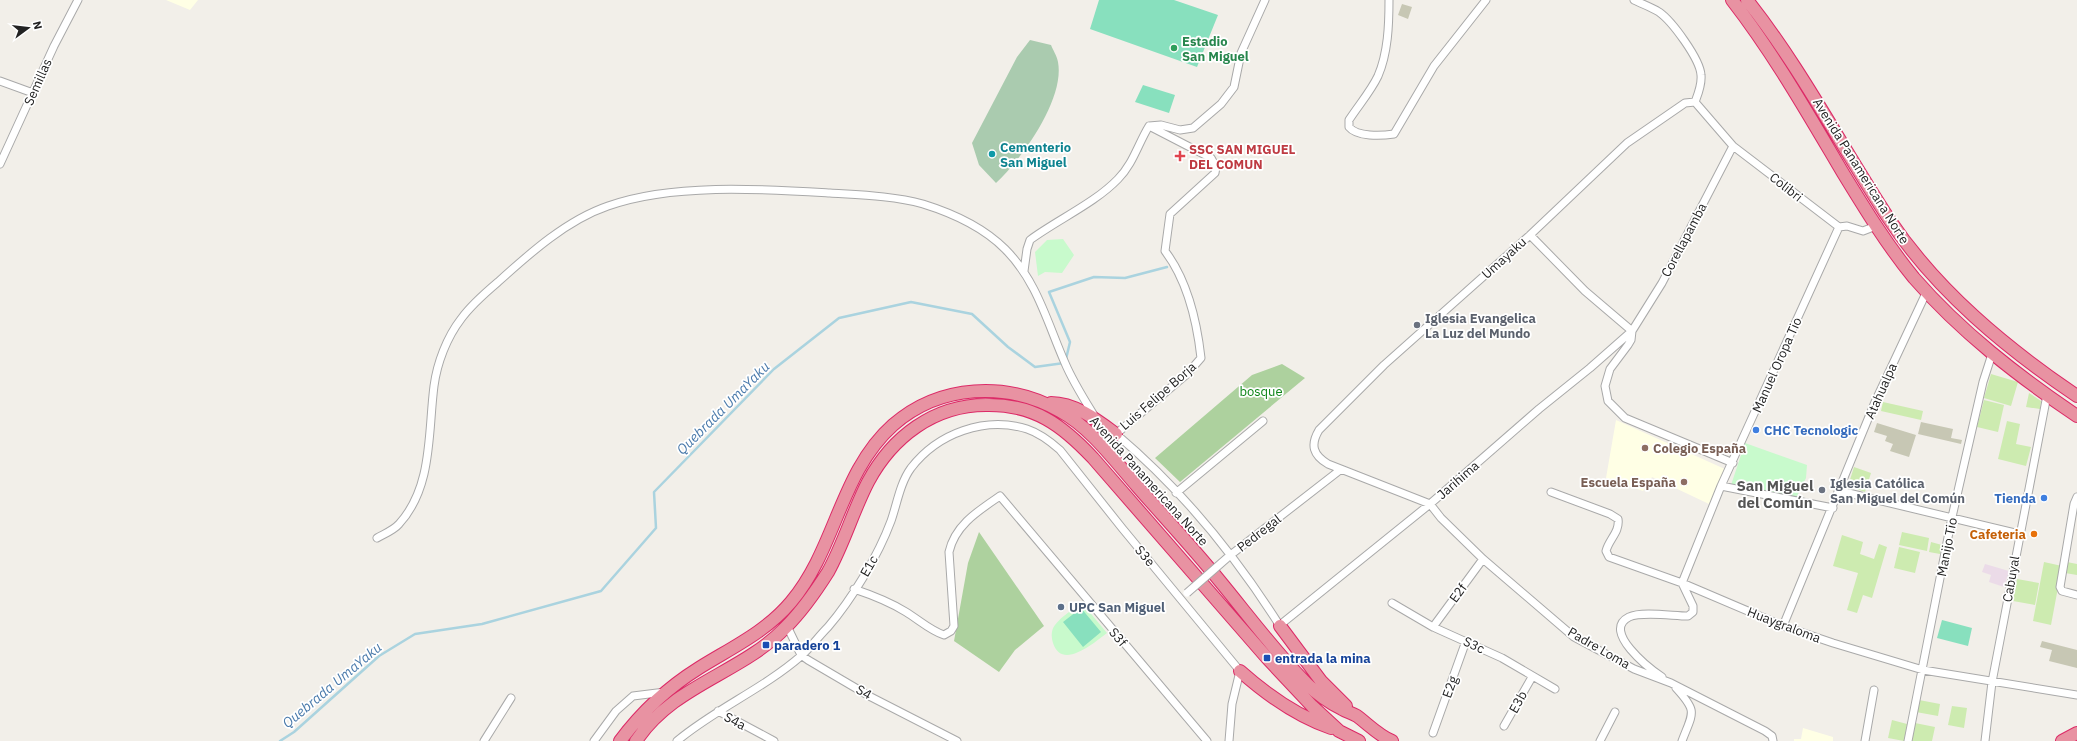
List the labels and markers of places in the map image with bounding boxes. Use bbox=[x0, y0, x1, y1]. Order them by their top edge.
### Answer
place label: Estadio San Miguel bbox=[1182, 33, 1249, 65]
marker: Estadio San Miguel bbox=[1169, 43, 1179, 53]
place label: Cementerio San Miguel bbox=[1000, 139, 1071, 171]
place label: SSC SAN MIGUEL DEL COMUN bbox=[1189, 141, 1296, 173]
marker: Cementerio San Miguel bbox=[987, 149, 997, 159]
marker: SSC SAN MIGUEL DEL COMUN bbox=[1174, 150, 1186, 162]
place label: Iglesia Evangelica La Luz del Mundo bbox=[1425, 310, 1536, 342]
marker: Iglesia Evangelica La Luz del Mundo bbox=[1412, 320, 1422, 330]
place label: CHC Tecnologic bbox=[1764, 422, 1858, 439]
marker: CHC Tecnologic bbox=[1751, 425, 1761, 435]
place label: Colegio España bbox=[1653, 440, 1746, 457]
marker: Colegio España bbox=[1640, 443, 1650, 453]
place label: Escuela España bbox=[1580, 474, 1676, 491]
place label: Iglesia Católica San Miguel del Común bbox=[1830, 475, 1965, 507]
marker: Escuela España bbox=[1679, 477, 1689, 487]
marker: Iglesia Católica San Miguel del Común bbox=[1817, 485, 1827, 495]
place label: Tienda bbox=[1994, 490, 2036, 507]
marker: Tienda bbox=[2039, 493, 2049, 503]
place label: Cafeteria bbox=[1970, 526, 2026, 543]
marker: Cafeteria bbox=[2029, 529, 2039, 539]
place label: UPC San Miguel bbox=[1069, 599, 1165, 616]
marker: UPC San Miguel bbox=[1056, 602, 1066, 612]
place label: paradero 1 bbox=[774, 637, 841, 654]
marker: paradero 1 bbox=[761, 640, 771, 650]
place label: entrada la mina bbox=[1275, 650, 1371, 667]
marker: entrada la mina bbox=[1262, 653, 1272, 663]

